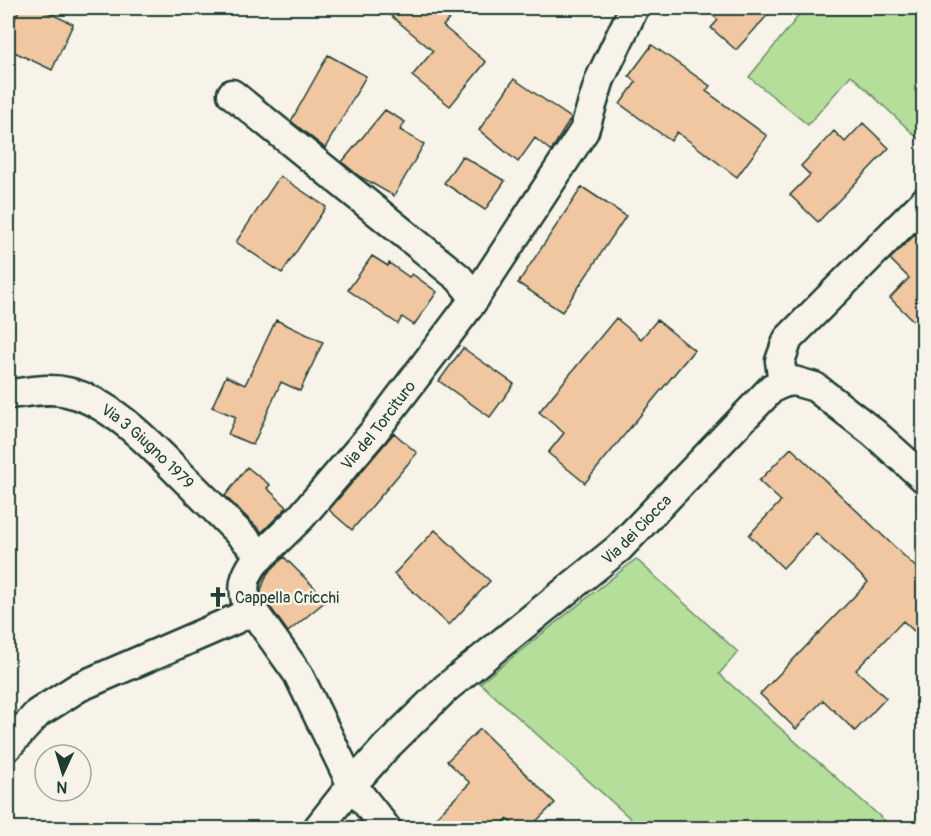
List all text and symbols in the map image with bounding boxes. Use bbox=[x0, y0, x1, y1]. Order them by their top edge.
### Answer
street label: Via del Torcituro bbox=[337, 376, 420, 474]
street label: Via 3 Giugno 1979 bbox=[97, 400, 198, 493]
street label: Via dei Ciocca bbox=[598, 491, 676, 569]
church icon: Cappella Cricchi bbox=[206, 585, 230, 609]
place label: Cappella Cricchi bbox=[235, 588, 339, 608]
north arrow bbox=[33, 743, 93, 803]
text: N bbox=[56, 777, 68, 797]

